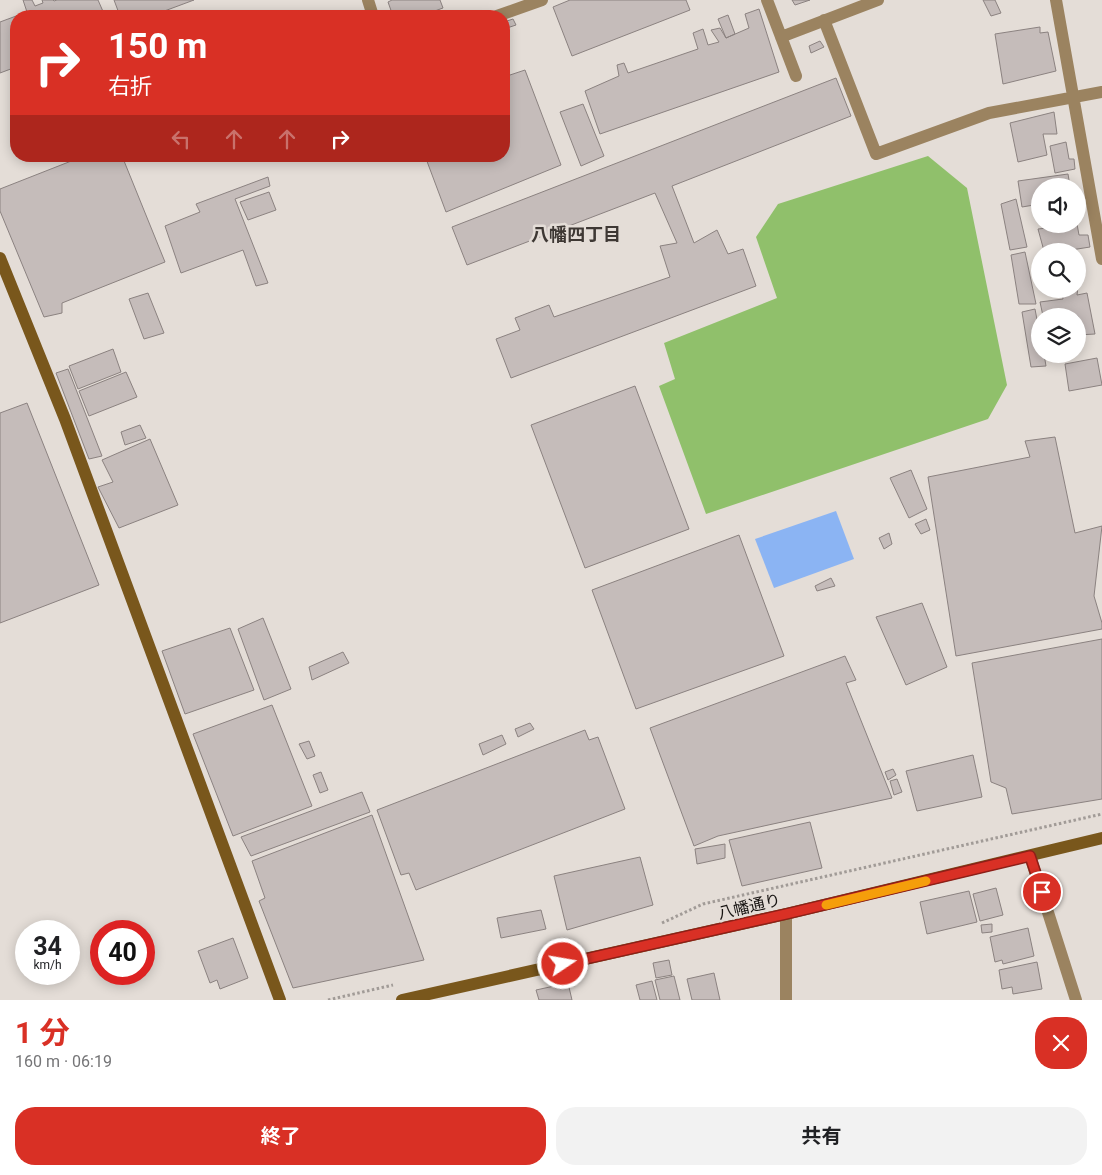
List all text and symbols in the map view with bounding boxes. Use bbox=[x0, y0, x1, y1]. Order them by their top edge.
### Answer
text: 150 m bbox=[108, 26, 207, 67]
icon: right bbox=[25, 30, 90, 95]
text: 右折 bbox=[108, 74, 152, 99]
icon: left bbox=[167, 125, 195, 153]
icon: ahead bbox=[220, 125, 248, 153]
icon: ahead bbox=[273, 125, 301, 153]
icon: right bbox=[326, 125, 354, 153]
map controls bbox=[1031, 178, 1086, 363]
button: sound bbox=[1031, 178, 1086, 233]
district label: 八幡四丁目 bbox=[531, 224, 621, 245]
button: search bbox=[1031, 243, 1086, 298]
button: layers bbox=[1031, 308, 1086, 363]
pin bbox=[1021, 871, 1063, 913]
icon: arrive bbox=[1028, 878, 1056, 906]
street label: 八幡通り bbox=[716, 890, 782, 923]
speed limit sign: 40 bbox=[90, 920, 155, 985]
text: 34 bbox=[33, 932, 62, 961]
position arrow bbox=[536, 937, 588, 989]
text: km/h bbox=[33, 958, 62, 972]
text: 1 分 bbox=[15, 1015, 70, 1050]
button: close bbox=[1035, 1017, 1087, 1069]
text: 160 m · 06:19 bbox=[15, 1052, 112, 1071]
button: 終了 bbox=[15, 1107, 546, 1165]
button: 共有 bbox=[556, 1107, 1087, 1165]

